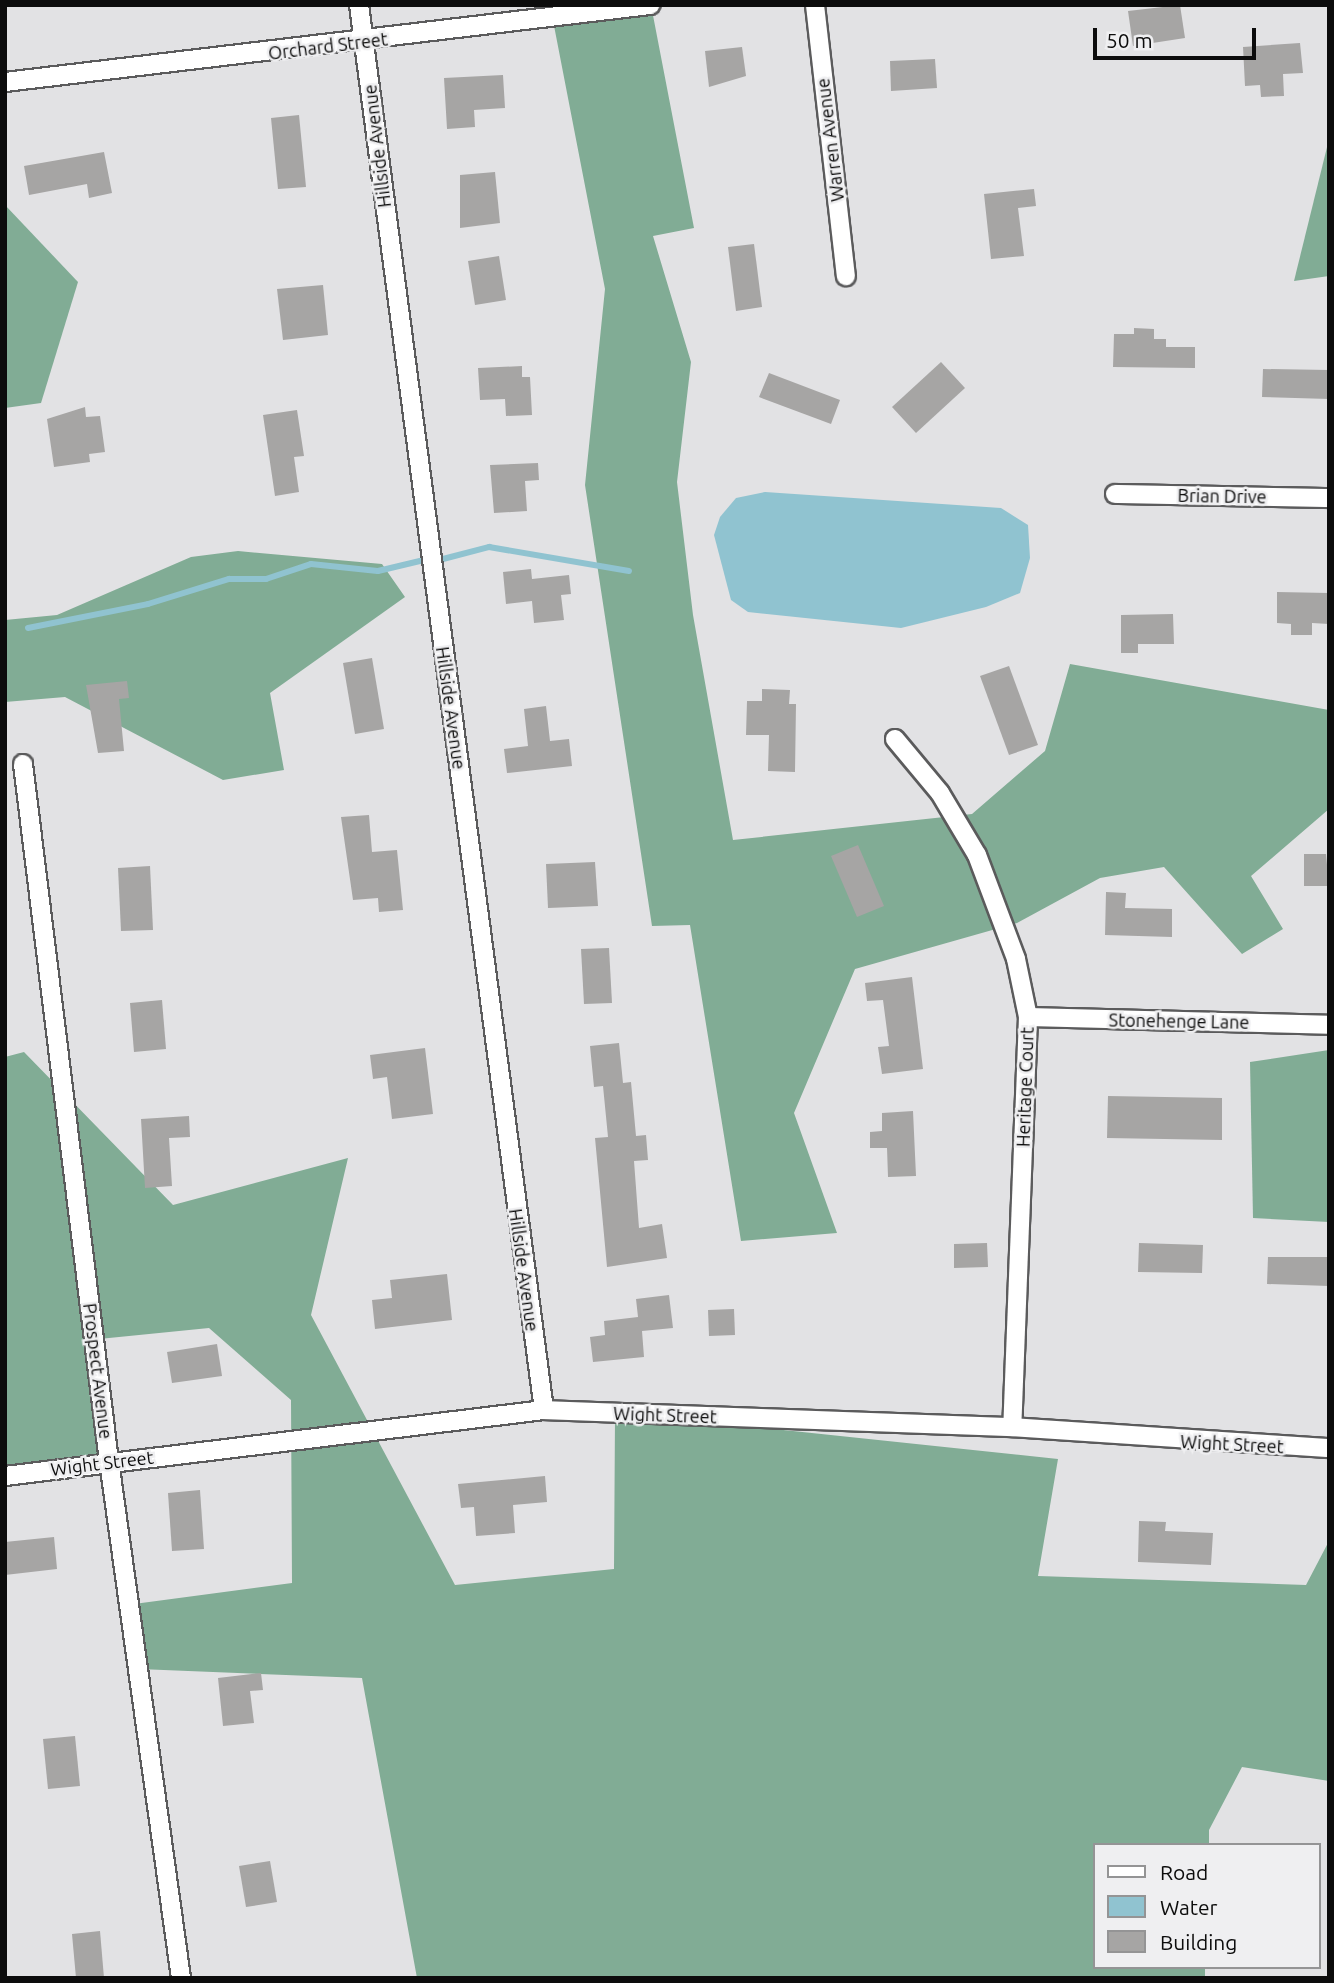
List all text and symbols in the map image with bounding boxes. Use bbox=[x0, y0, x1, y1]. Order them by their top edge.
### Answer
scale bar bbox=[1096, 14, 1259, 58]
street label: Orchard Street bbox=[267, 28, 389, 64]
text: 50 m bbox=[1106, 28, 1153, 52]
street label: Warren Avenue bbox=[812, 77, 848, 203]
street label: Hillside Avenue bbox=[359, 83, 395, 209]
street label: Brian Drive bbox=[1177, 484, 1267, 508]
street label: Hillside Avenue bbox=[432, 645, 470, 771]
street label: Stonehenge Lane bbox=[1108, 1009, 1250, 1033]
street label: Heritage Court bbox=[1012, 1027, 1038, 1147]
street label: Hillside Avenue bbox=[505, 1207, 543, 1333]
street label: Prospect Avenue bbox=[79, 1302, 117, 1440]
street label: Wight Street bbox=[613, 1402, 717, 1428]
street label: Wight Street bbox=[1180, 1431, 1284, 1457]
street label: Wight Street bbox=[49, 1446, 155, 1480]
legend bbox=[1092, 1843, 1320, 1969]
text: Road bbox=[1160, 1860, 1208, 1884]
text: Water bbox=[1160, 1895, 1218, 1919]
text: Building bbox=[1160, 1930, 1237, 1954]

